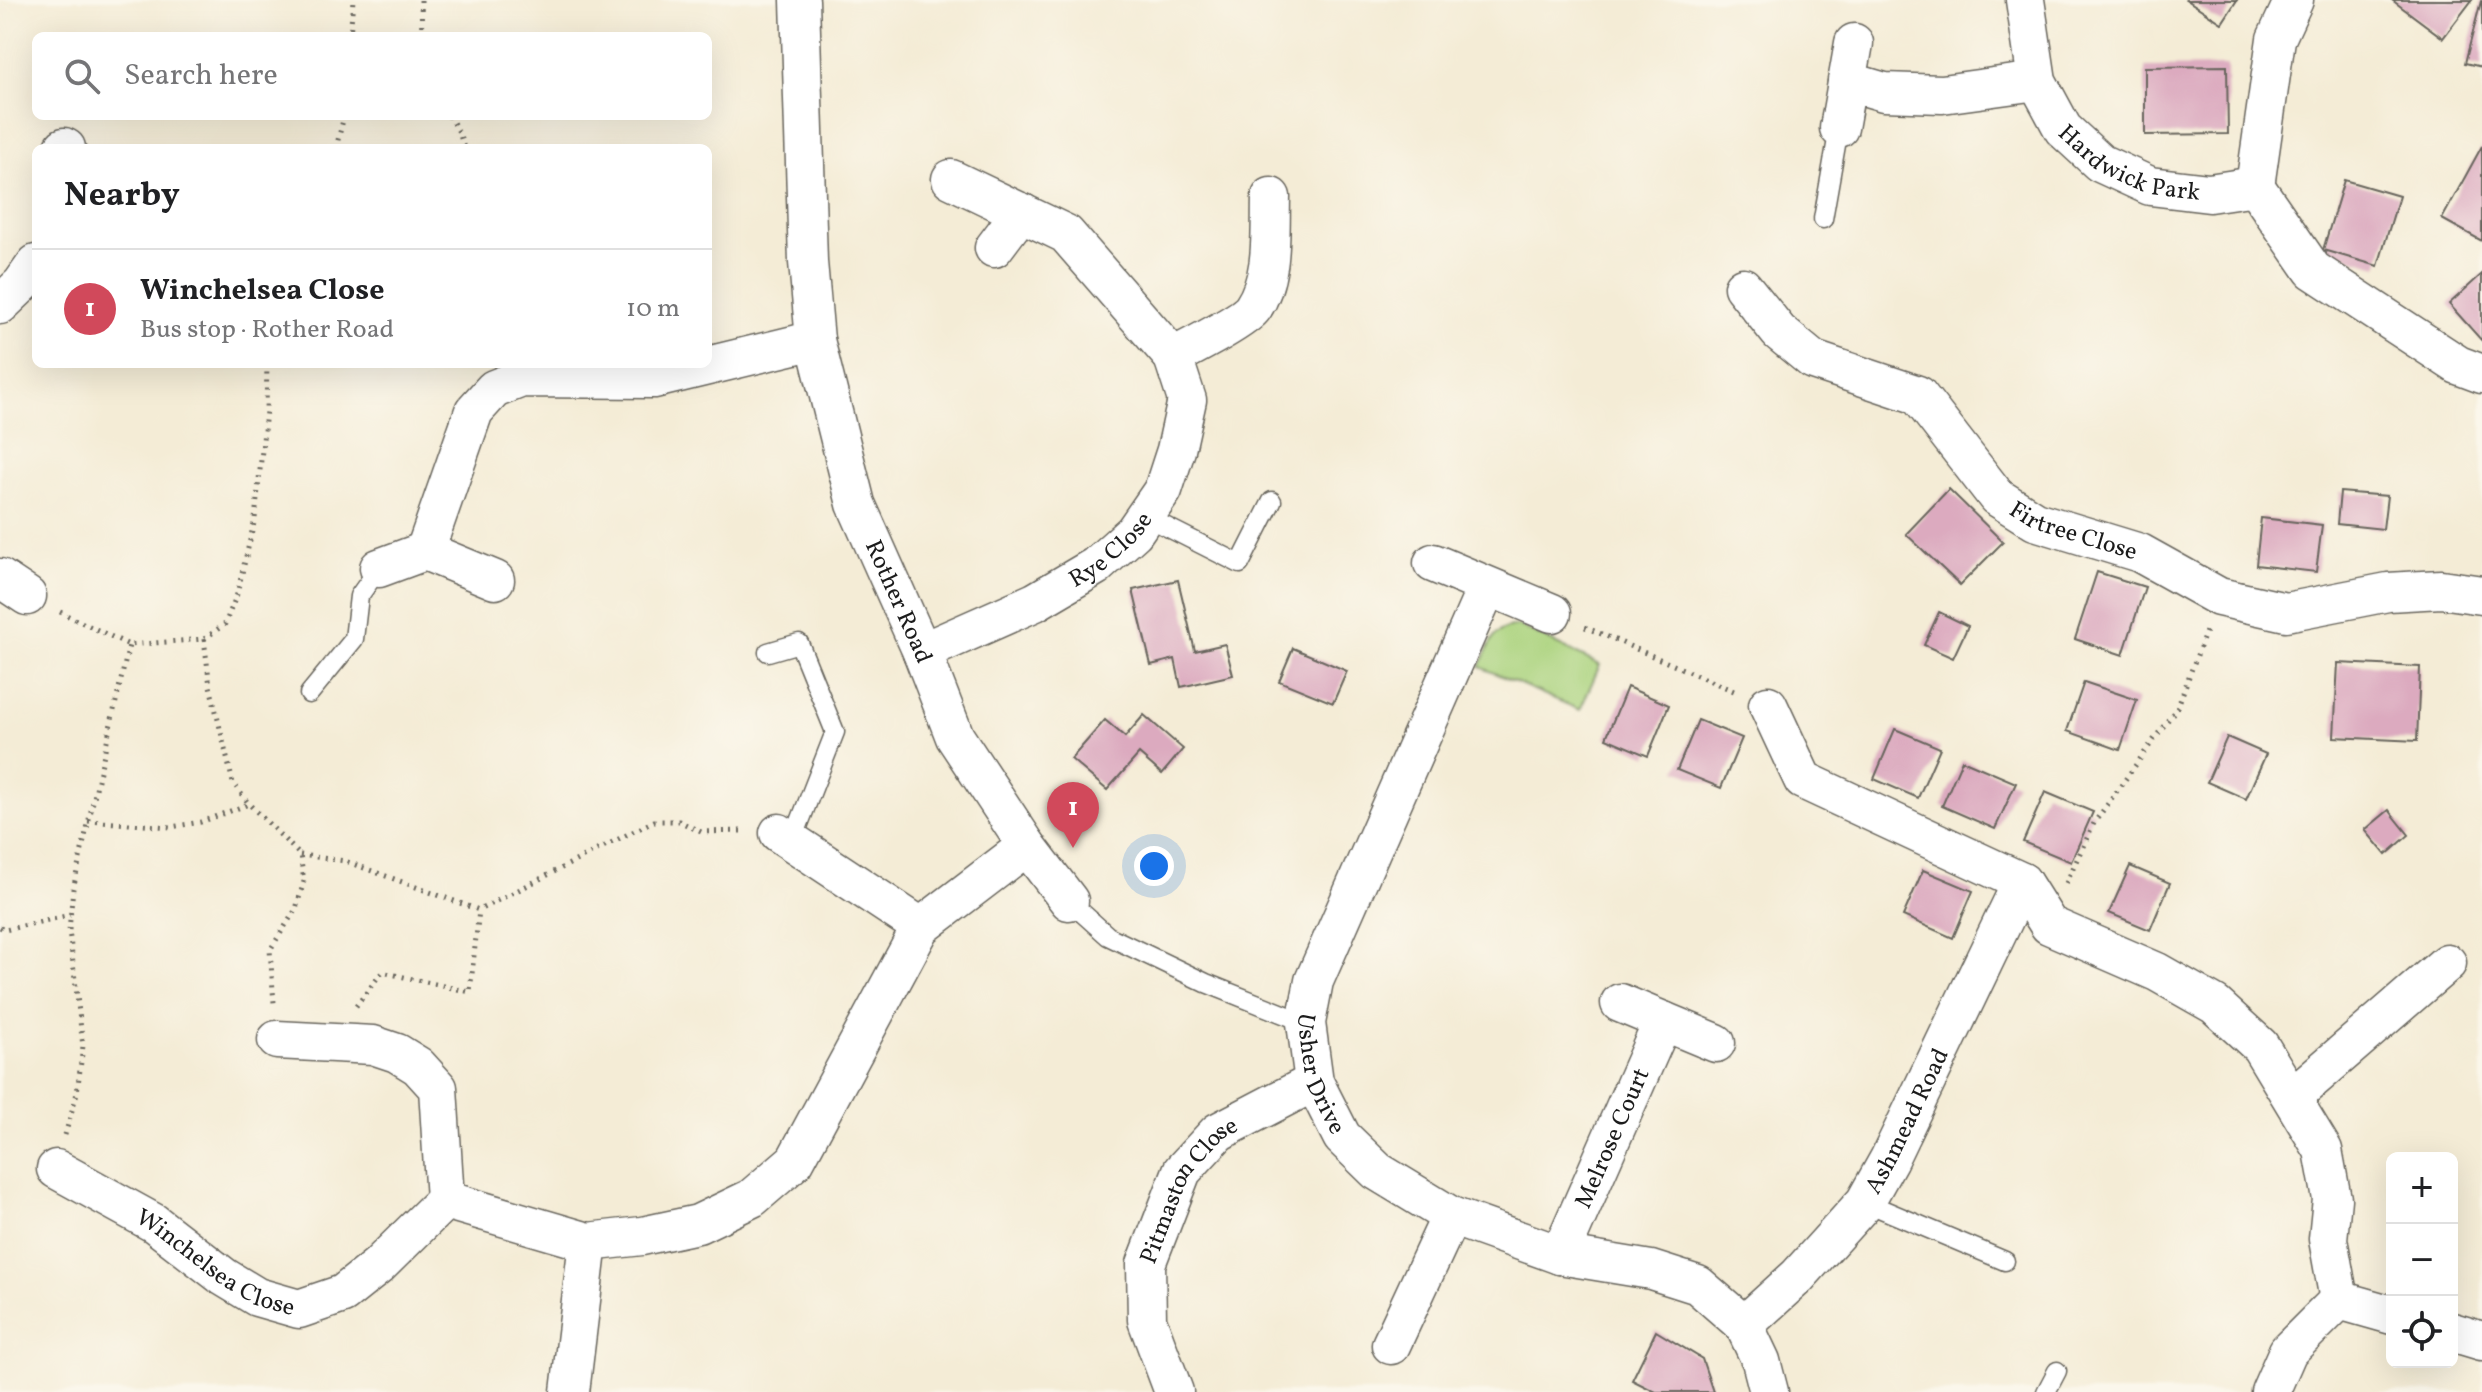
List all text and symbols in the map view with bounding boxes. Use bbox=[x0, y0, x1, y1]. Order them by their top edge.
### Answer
search box bbox=[32, 32, 712, 120]
icon: search bbox=[60, 54, 104, 98]
text: Search here bbox=[124, 55, 278, 97]
street label: Hardwick Park bbox=[2050, 117, 2202, 211]
text: Nearby bbox=[64, 173, 180, 220]
text: Winchelsea Close bbox=[140, 270, 384, 312]
text: 1 bbox=[85, 291, 95, 327]
text: 10 m bbox=[626, 291, 680, 327]
text: Bus stop · Rother Road bbox=[140, 312, 394, 348]
street label: Firtree Close bbox=[2002, 494, 2141, 570]
street label: Rye Close bbox=[1063, 506, 1162, 597]
street label: Rother Road bbox=[855, 535, 940, 669]
pin: 1 bbox=[1047, 782, 1099, 848]
your location bbox=[1134, 846, 1174, 886]
street label: Usher Drive bbox=[1286, 1010, 1353, 1141]
street label: Ashmead Road bbox=[1858, 1043, 1959, 1201]
street label: Melrose Court bbox=[1568, 1063, 1659, 1214]
street label: Pitmaston Close bbox=[1133, 1110, 1244, 1269]
map controls bbox=[2386, 1152, 2458, 1368]
button: + bbox=[2386, 1152, 2458, 1224]
street label: Winchelsea Close bbox=[129, 1201, 299, 1326]
button: − bbox=[2386, 1224, 2458, 1296]
button: locate bbox=[2386, 1296, 2458, 1368]

